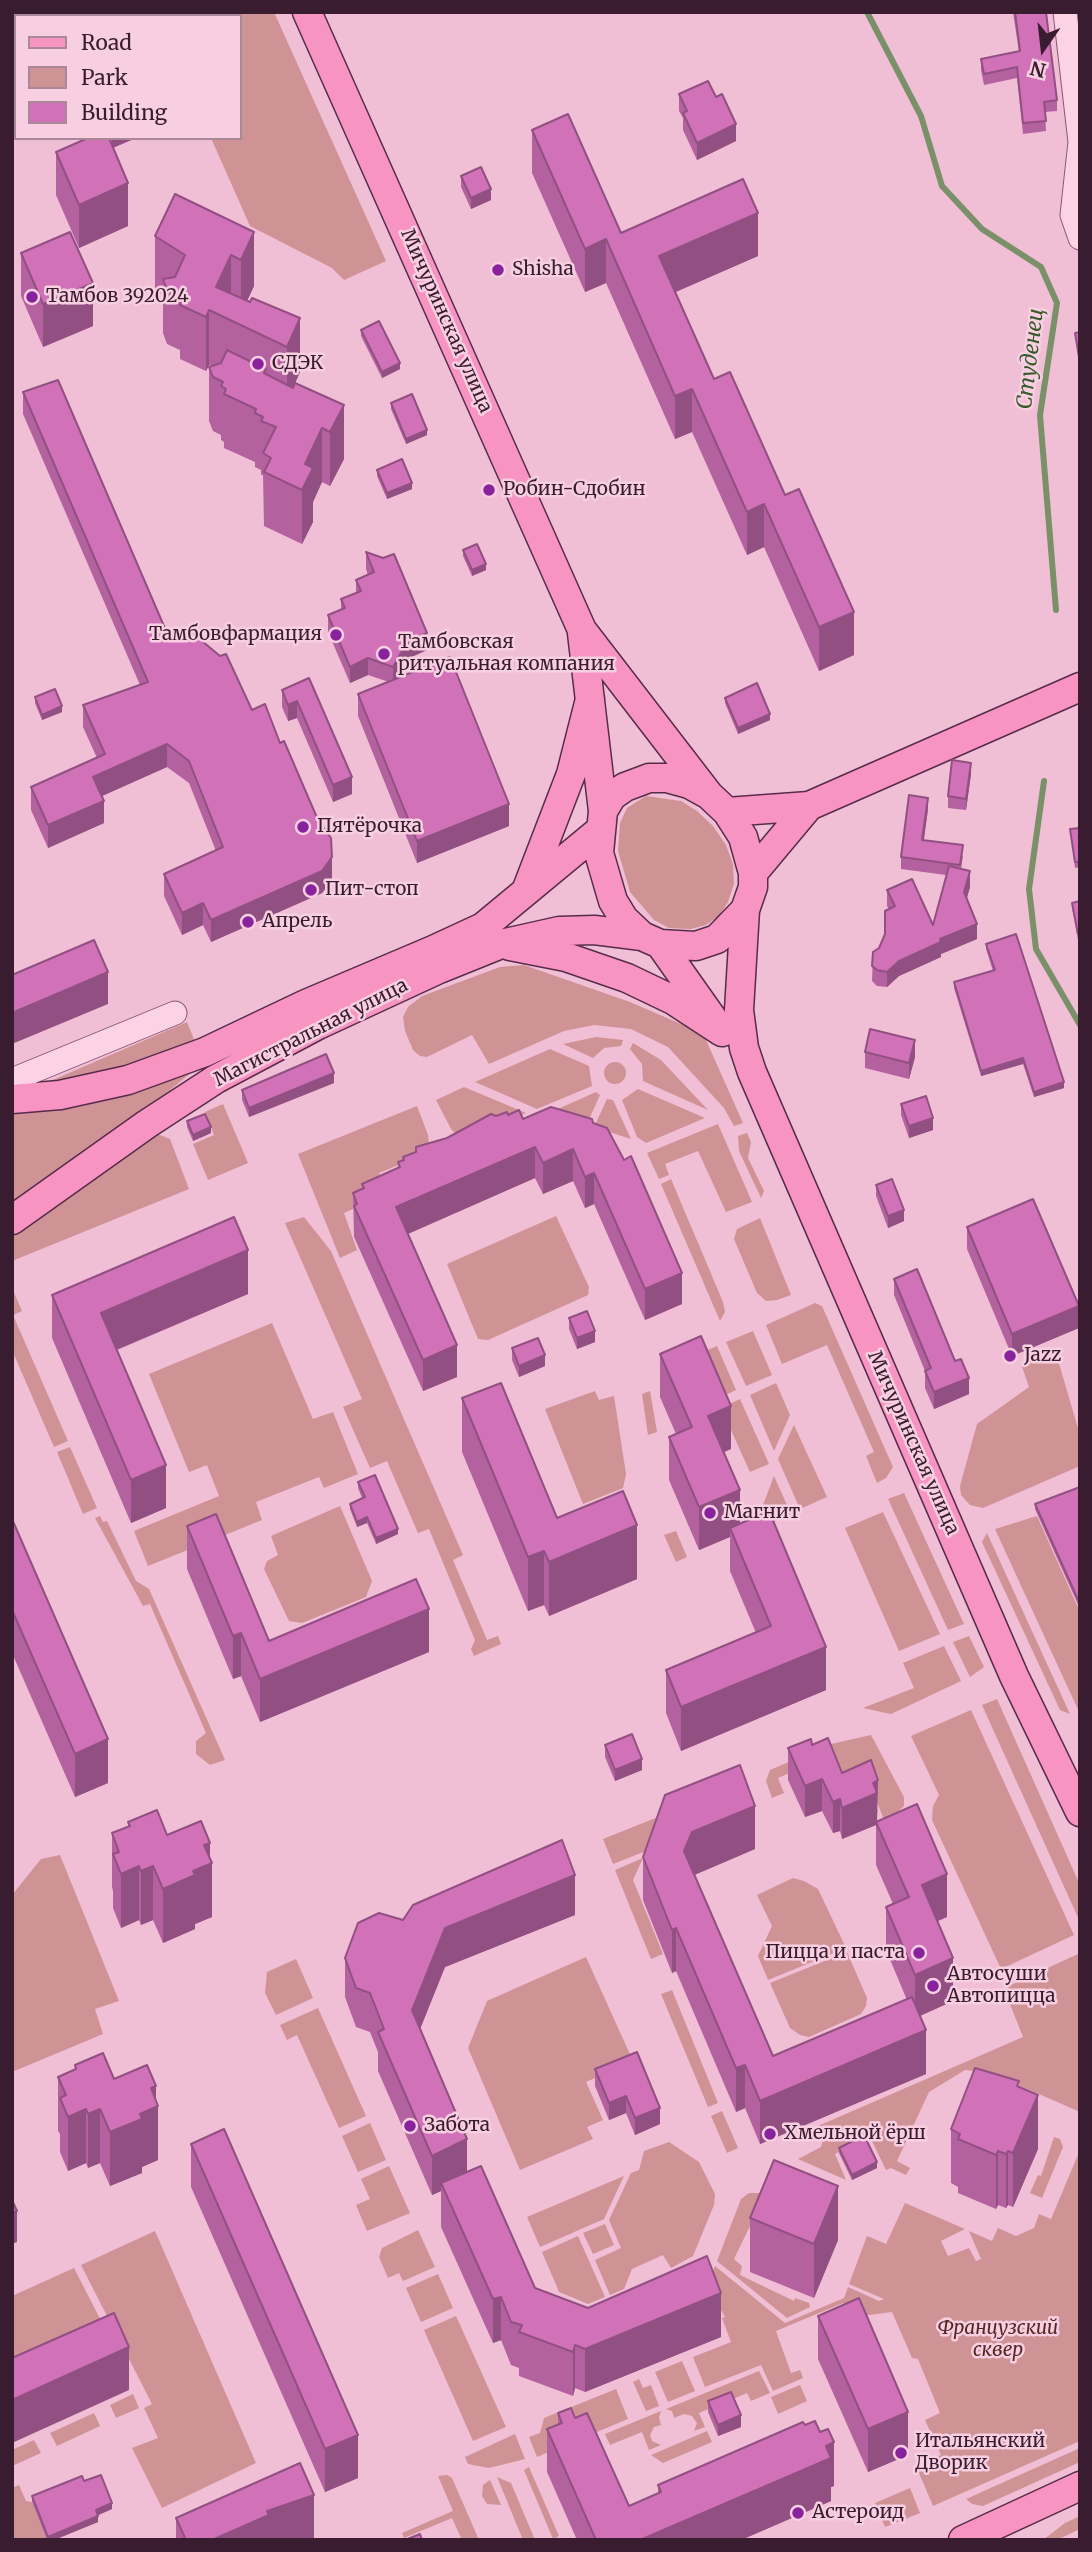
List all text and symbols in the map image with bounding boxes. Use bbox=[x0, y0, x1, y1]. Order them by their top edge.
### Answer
legend bbox=[14, 14, 242, 140]
north arrow bbox=[1008, 14, 1078, 84]
text: Road bbox=[81, 29, 132, 56]
text: N bbox=[1028, 56, 1048, 83]
text: Park bbox=[81, 64, 128, 91]
text: Building bbox=[81, 99, 167, 126]
street label: Мичуринская улица bbox=[395, 226, 497, 416]
place label: Shisha bbox=[512, 259, 574, 281]
marker: Shisha bbox=[490, 262, 506, 278]
place label: Тамбов 392024 bbox=[46, 286, 189, 308]
marker: Тамбов 392024 bbox=[24, 289, 40, 305]
water label: Студенец bbox=[1012, 307, 1050, 411]
place label: СДЭК bbox=[272, 353, 323, 375]
marker: СДЭК bbox=[250, 356, 266, 372]
place label: Робин-Сдобин bbox=[503, 479, 646, 501]
marker: Робин-Сдобин bbox=[481, 482, 497, 498]
place label: Тамбовфармация bbox=[149, 624, 322, 646]
marker: Тамбовфармация bbox=[328, 627, 344, 643]
place label: Тамбовская ритуальная компания bbox=[398, 632, 615, 676]
marker: Тамбовская ритуальная компания bbox=[376, 646, 392, 662]
place label: Пятёрочка bbox=[317, 816, 422, 838]
marker: Пятёрочка bbox=[295, 819, 311, 835]
place label: Пит-стоп bbox=[325, 879, 419, 901]
marker: Пит-стоп bbox=[303, 882, 319, 898]
place label: Апрель bbox=[262, 911, 332, 933]
marker: Апрель bbox=[240, 914, 256, 930]
street label: Магистральная улица bbox=[210, 974, 412, 1092]
place label: Jazz bbox=[1024, 1345, 1061, 1367]
street label: Мичуринская улица bbox=[862, 1348, 964, 1538]
marker: Jazz bbox=[1002, 1348, 1018, 1364]
place label: Магнит bbox=[724, 1502, 800, 1524]
marker: Магнит bbox=[702, 1505, 718, 1521]
place label: Пицца и паста bbox=[765, 1942, 905, 1964]
marker: Пицца и паста bbox=[911, 1945, 927, 1961]
place label: Автосуши Автопицца bbox=[947, 1964, 1055, 2008]
marker: Автосуши Автопицца bbox=[925, 1978, 941, 1994]
place label: Забота bbox=[424, 2115, 490, 2137]
marker: Забота bbox=[402, 2118, 418, 2134]
place label: Хмельной ёрш bbox=[784, 2123, 926, 2145]
marker: Хмельной ёрш bbox=[762, 2126, 778, 2142]
park label: Французский сквер bbox=[938, 2318, 1058, 2362]
place label: Итальянский Дворик bbox=[915, 2431, 1045, 2475]
marker: Итальянский Дворик bbox=[893, 2445, 909, 2461]
place label: Астероид bbox=[812, 2502, 904, 2524]
marker: Астероид bbox=[790, 2505, 806, 2521]

